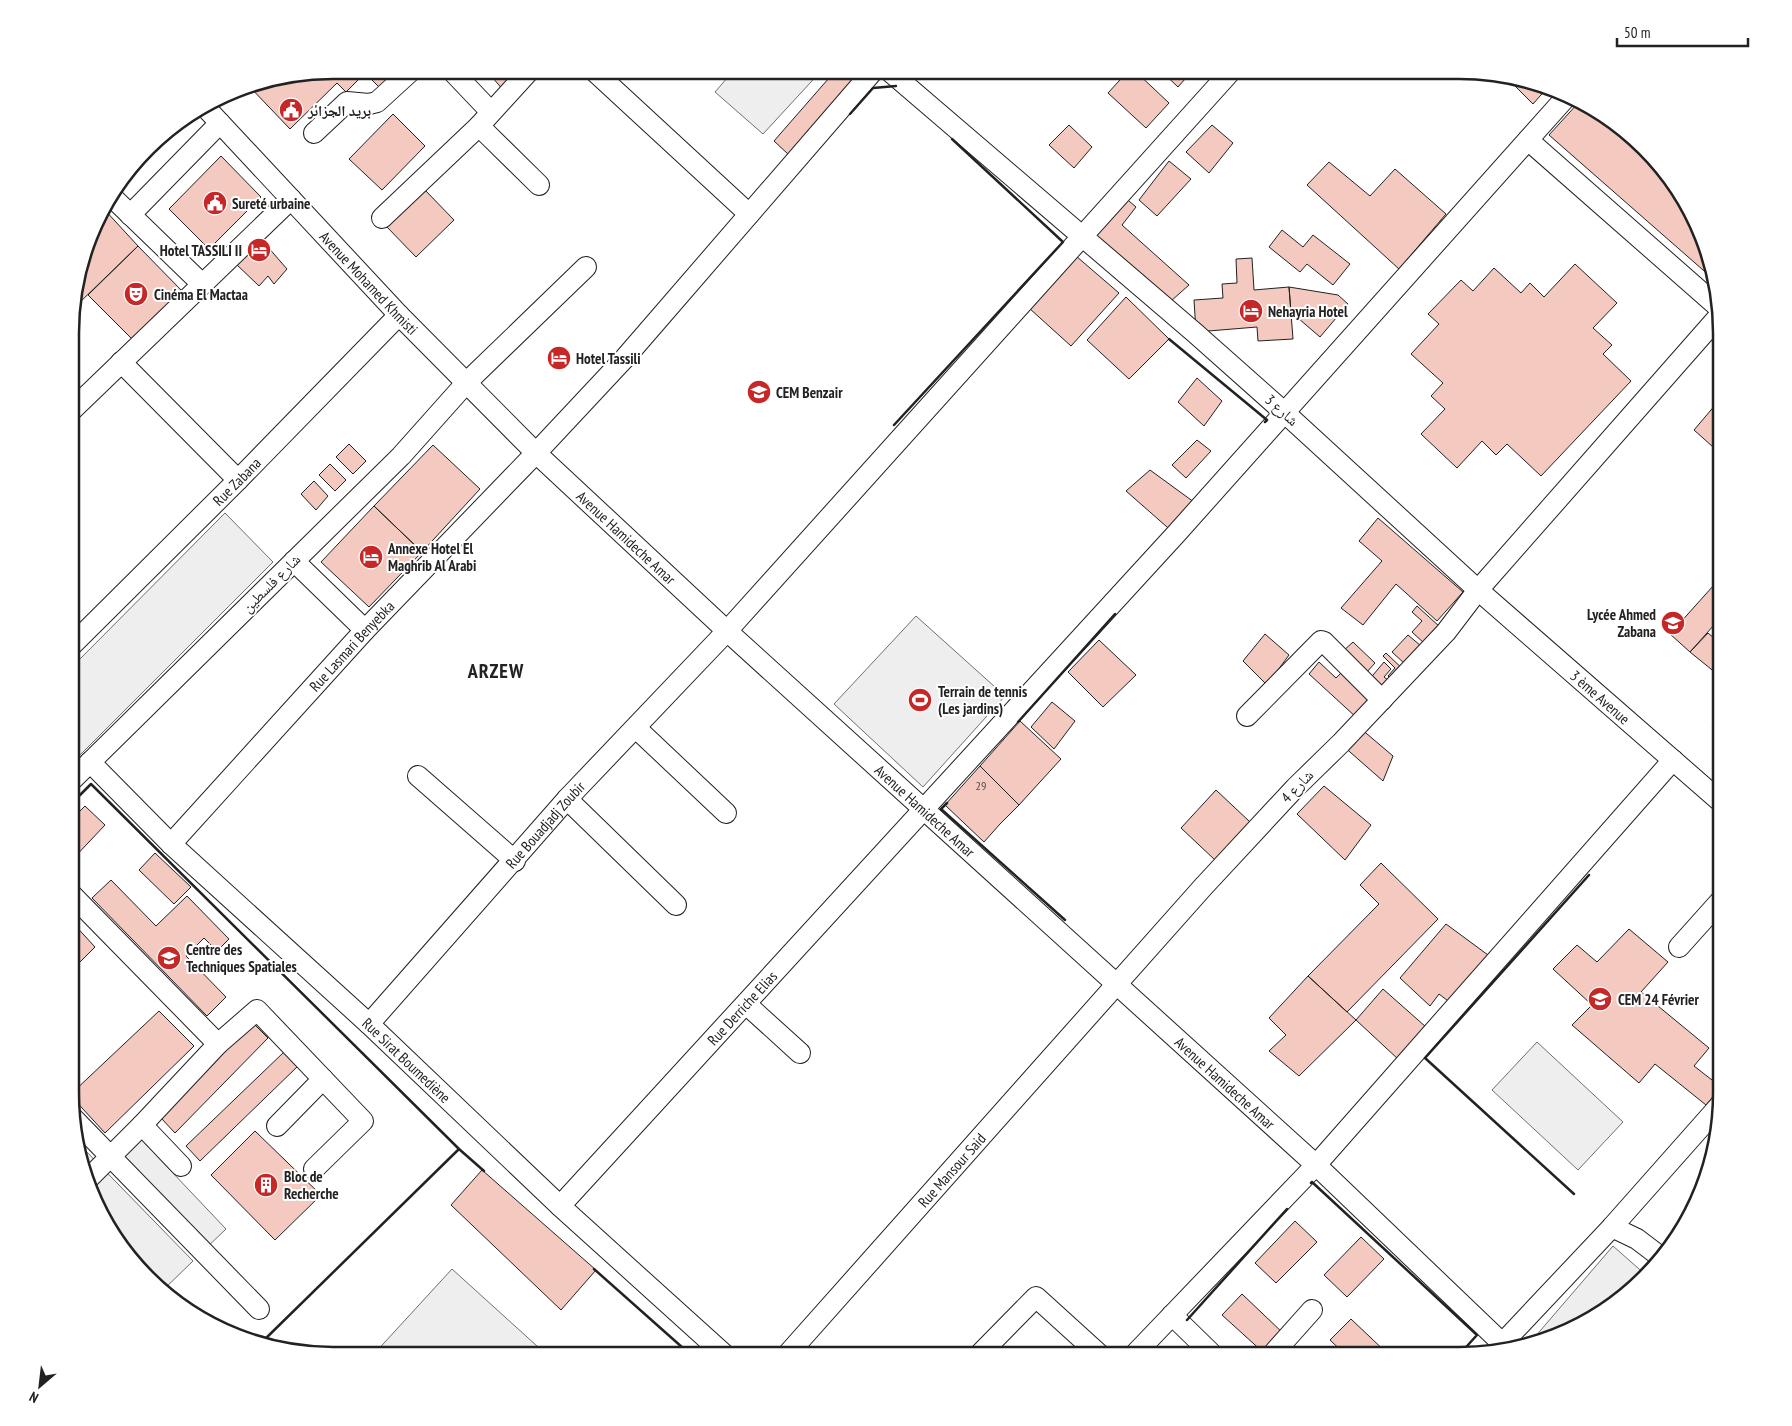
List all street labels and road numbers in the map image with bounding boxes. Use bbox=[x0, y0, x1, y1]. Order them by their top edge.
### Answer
street label: Avenue Mohamed Khmisti bbox=[316, 227, 422, 338]
street label: شارع 3 bbox=[1261, 390, 1303, 431]
street label: Rue Zabana bbox=[208, 453, 264, 509]
street label: Avenue Hamideche Amar bbox=[573, 486, 681, 589]
street label: شارع فلسطين bbox=[238, 550, 305, 617]
street label: Rue Lasmari Benyebka bbox=[305, 596, 398, 695]
street label: 3 ème Avenue bbox=[1567, 666, 1634, 728]
street label: Avenue Hamideche Amar bbox=[871, 760, 980, 862]
street label: شارع 4 bbox=[1277, 765, 1318, 807]
street label: Rue Bouadjadj Zoubir bbox=[501, 776, 589, 872]
street label: Rue Derriche Elias bbox=[703, 967, 781, 1049]
street label: Rue Sirat Boumediène bbox=[359, 1013, 455, 1107]
street label: Avenue Hamideche Amar bbox=[1171, 1032, 1280, 1134]
street label: Rue Mansour Said bbox=[913, 1129, 989, 1211]

